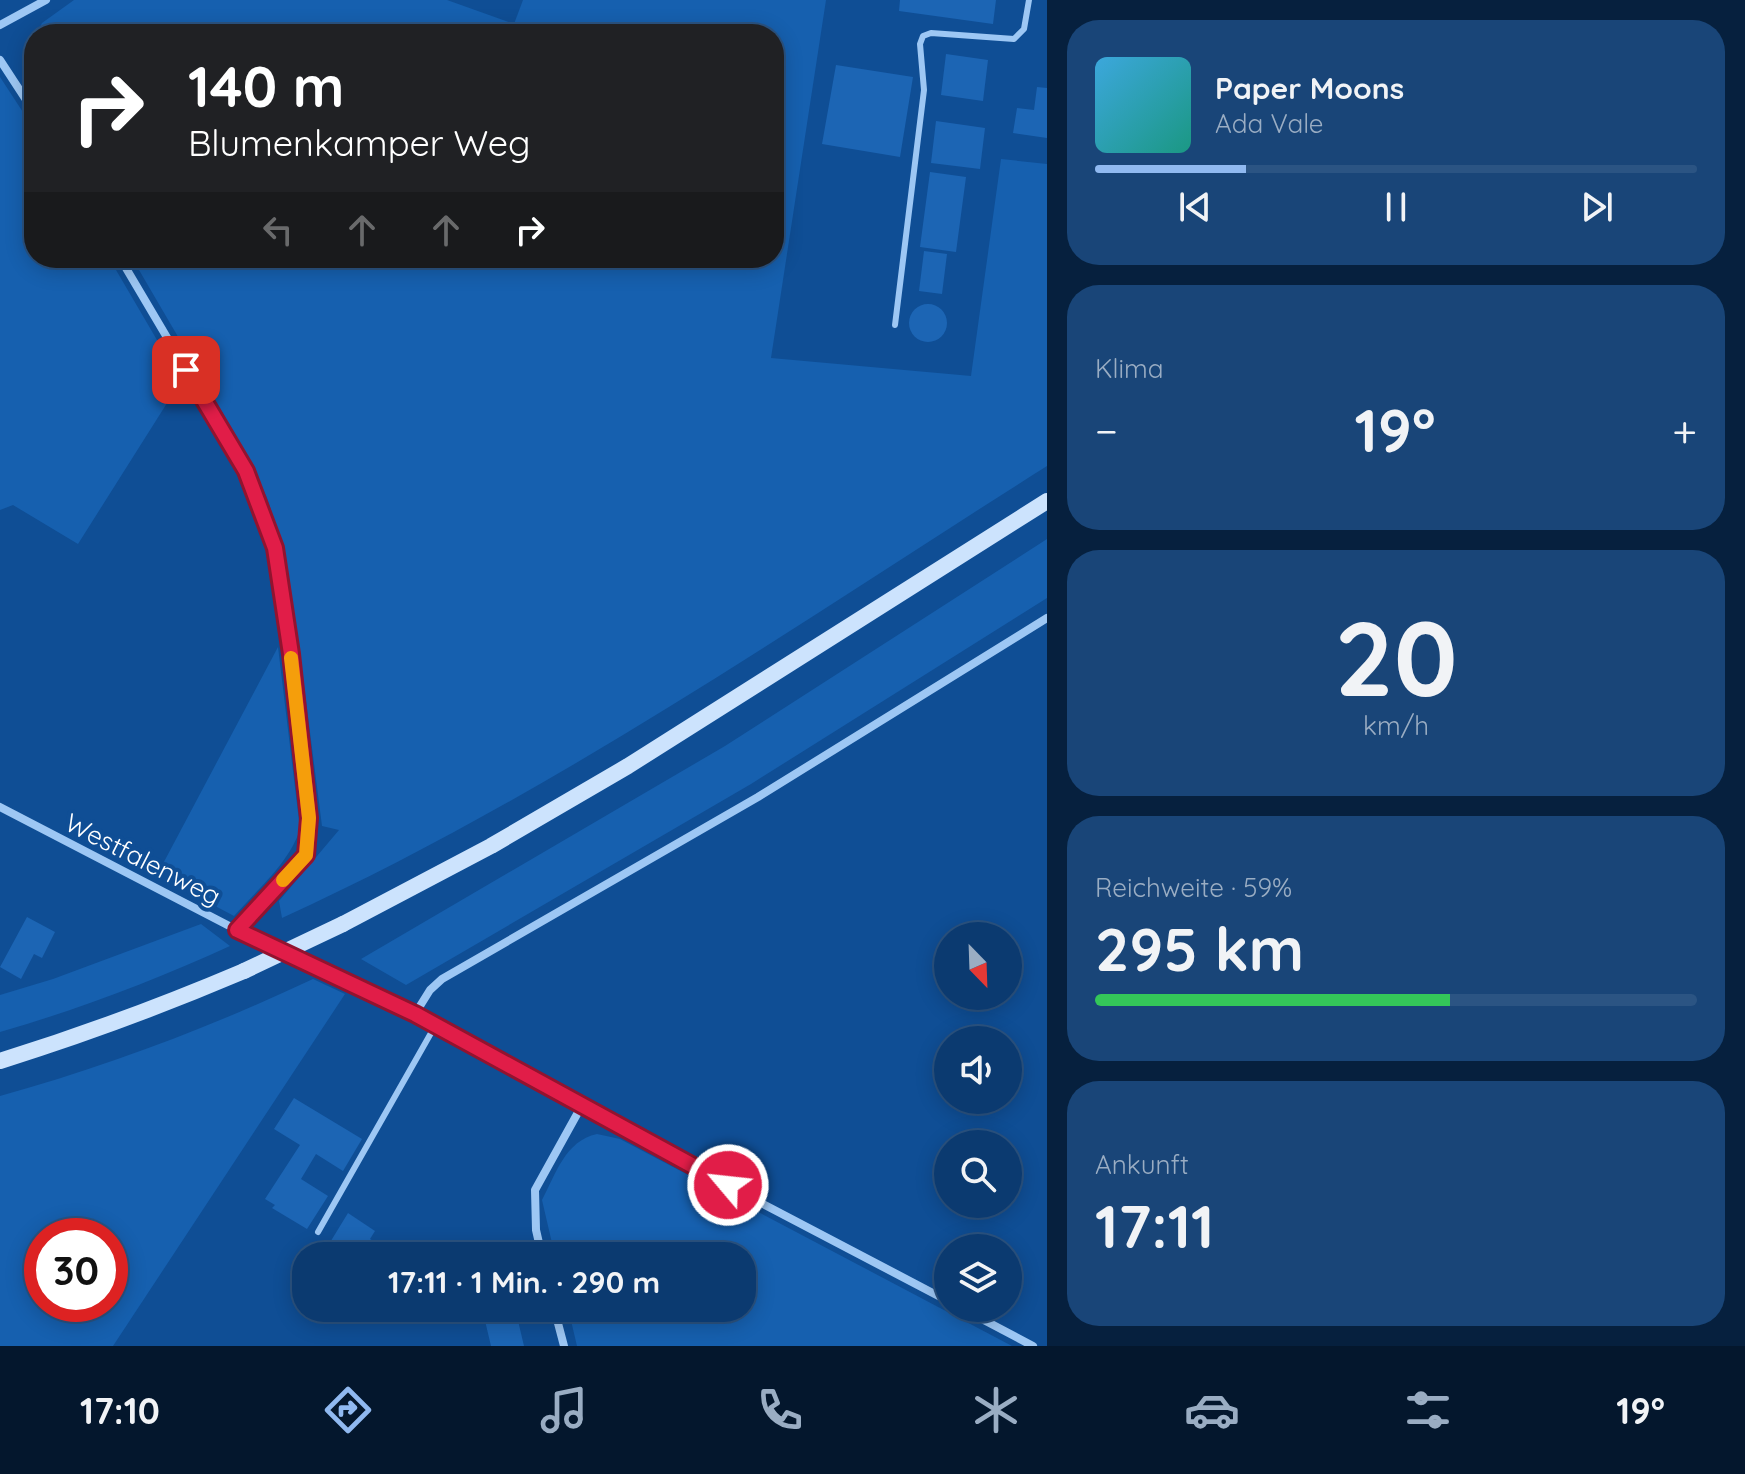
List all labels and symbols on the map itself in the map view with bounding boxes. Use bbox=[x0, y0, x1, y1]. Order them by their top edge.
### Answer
pin bbox=[152, 336, 220, 404]
street label: Westfalenweg bbox=[59, 806, 227, 912]
north arrow bbox=[934, 922, 1022, 1010]
position arrow bbox=[686, 1143, 770, 1227]
speed limit sign: 30 bbox=[24, 1218, 128, 1322]

